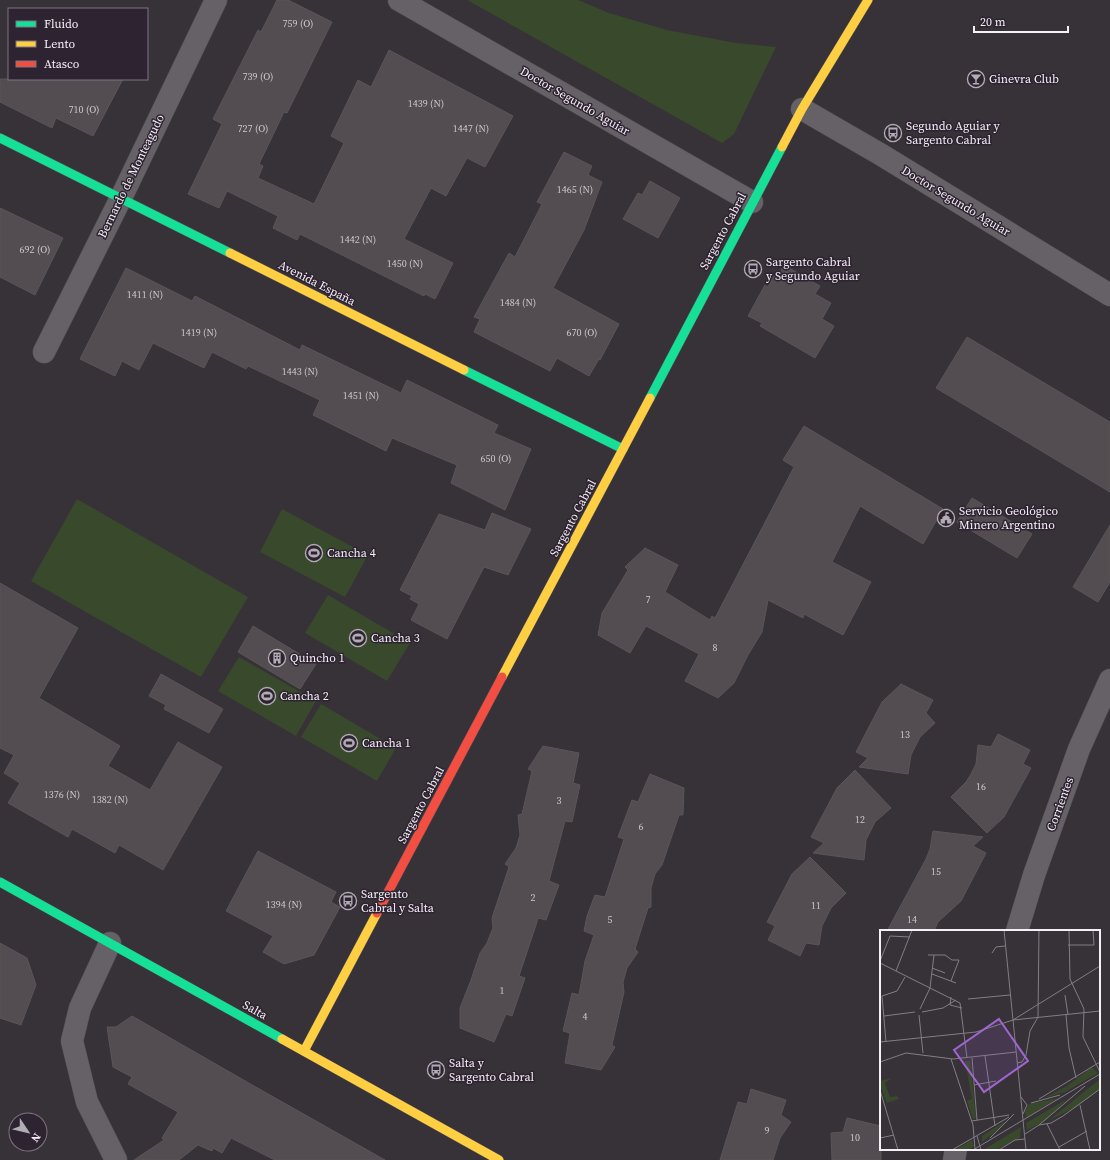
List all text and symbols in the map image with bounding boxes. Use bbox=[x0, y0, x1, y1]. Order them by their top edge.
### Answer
legend bbox=[8, 8, 148, 80]
scale bar bbox=[974, 8, 1068, 34]
text: 20 m bbox=[980, 14, 1006, 30]
text: Fluido bbox=[44, 16, 79, 32]
house number: 759 (O) bbox=[283, 17, 313, 30]
text: Lento bbox=[44, 36, 75, 52]
text: Atasco bbox=[44, 56, 80, 72]
street label: Doctor Segundo Aguiar bbox=[517, 63, 633, 139]
bar icon: Ginevra Club bbox=[966, 69, 986, 89]
house number: 739 (O) bbox=[243, 70, 273, 83]
place label: Ginevra Club bbox=[989, 71, 1059, 87]
house number: 1439 (N) bbox=[408, 97, 444, 110]
house number: 710 (O) bbox=[69, 103, 99, 116]
street label: Bernardo de Monteagudo bbox=[94, 111, 168, 240]
place label: Segundo Aguiar y Sargento Cabral bbox=[906, 118, 1001, 148]
house number: 727 (O) bbox=[238, 122, 268, 135]
house number: 1447 (N) bbox=[453, 122, 489, 135]
bus stop icon: Segundo Aguiar y Sargento Cabral bbox=[883, 123, 903, 143]
street label: Doctor Segundo Aguiar bbox=[899, 162, 1013, 240]
house number: 1465 (N) bbox=[557, 183, 593, 196]
street label: Sargento Cabral bbox=[696, 189, 750, 272]
house number: 1442 (N) bbox=[340, 233, 376, 246]
house number: 692 (O) bbox=[20, 243, 50, 256]
place label: Sargento Cabral y Segundo Aguiar bbox=[766, 254, 860, 284]
street label: Avenida España bbox=[276, 257, 359, 310]
house number: 1450 (N) bbox=[387, 257, 423, 270]
bus stop icon: Sargento Cabral y Segundo Aguiar bbox=[743, 259, 763, 279]
house number: 1411 (N) bbox=[127, 288, 163, 301]
house number: 1484 (N) bbox=[500, 296, 536, 309]
house number: 1419 (N) bbox=[181, 326, 217, 339]
house number: 670 (O) bbox=[567, 326, 597, 339]
house number: 1443 (N) bbox=[282, 365, 318, 378]
house number: 1451 (N) bbox=[343, 389, 379, 402]
house number: 650 (O) bbox=[481, 452, 511, 465]
street label: Sargento Cabral bbox=[546, 476, 600, 559]
place label: Servicio Geológico Minero Argentino bbox=[959, 503, 1058, 533]
public building icon: Servicio Geológico Minero Argentino bbox=[936, 508, 956, 528]
sports icon: Cancha 4 bbox=[304, 543, 324, 563]
place label: Cancha 4 bbox=[327, 545, 376, 561]
house number: 7 bbox=[646, 593, 651, 606]
sports icon: Cancha 3 bbox=[348, 628, 368, 648]
place label: Cancha 3 bbox=[371, 630, 420, 646]
house number: 8 bbox=[713, 641, 718, 654]
building icon: Quincho 1 bbox=[267, 648, 287, 668]
place label: Quincho 1 bbox=[290, 650, 345, 666]
sports icon: Cancha 2 bbox=[257, 686, 277, 706]
place label: Cancha 2 bbox=[280, 688, 329, 704]
house number: 13 bbox=[900, 728, 910, 741]
sports icon: Cancha 1 bbox=[339, 733, 359, 753]
place label: Cancha 1 bbox=[362, 735, 411, 751]
street label: Sargento Cabral bbox=[394, 763, 448, 846]
street label: Corrientes bbox=[1043, 775, 1077, 833]
house number: 16 bbox=[976, 780, 986, 793]
house number: 1376 (N) bbox=[44, 788, 80, 801]
house number: 1382 (N) bbox=[92, 793, 128, 806]
house number: 3 bbox=[557, 794, 562, 807]
house number: 12 bbox=[855, 813, 865, 826]
house number: 6 bbox=[639, 820, 644, 833]
house number: 15 bbox=[931, 865, 941, 878]
place label: Sargento Cabral y Salta bbox=[361, 886, 435, 916]
bus stop icon: Sargento Cabral y Salta bbox=[338, 891, 358, 911]
house number: 2 bbox=[531, 891, 536, 904]
house number: 1394 (N) bbox=[266, 898, 302, 911]
house number: 11 bbox=[811, 899, 821, 912]
house number: 5 bbox=[608, 913, 613, 926]
house number: 14 bbox=[907, 913, 917, 926]
inset map bbox=[880, 930, 1100, 1150]
house number: 1 bbox=[500, 984, 505, 997]
street label: Salta bbox=[240, 997, 271, 1024]
house number: 4 bbox=[583, 1010, 588, 1023]
place label: Salta y Sargento Cabral bbox=[449, 1055, 535, 1085]
bus stop icon: Salta y Sargento Cabral bbox=[426, 1060, 446, 1080]
north arrow bbox=[8, 1112, 48, 1152]
house number: 9 bbox=[765, 1124, 770, 1137]
text: N bbox=[27, 1130, 44, 1145]
house number: 10 bbox=[850, 1131, 860, 1144]

